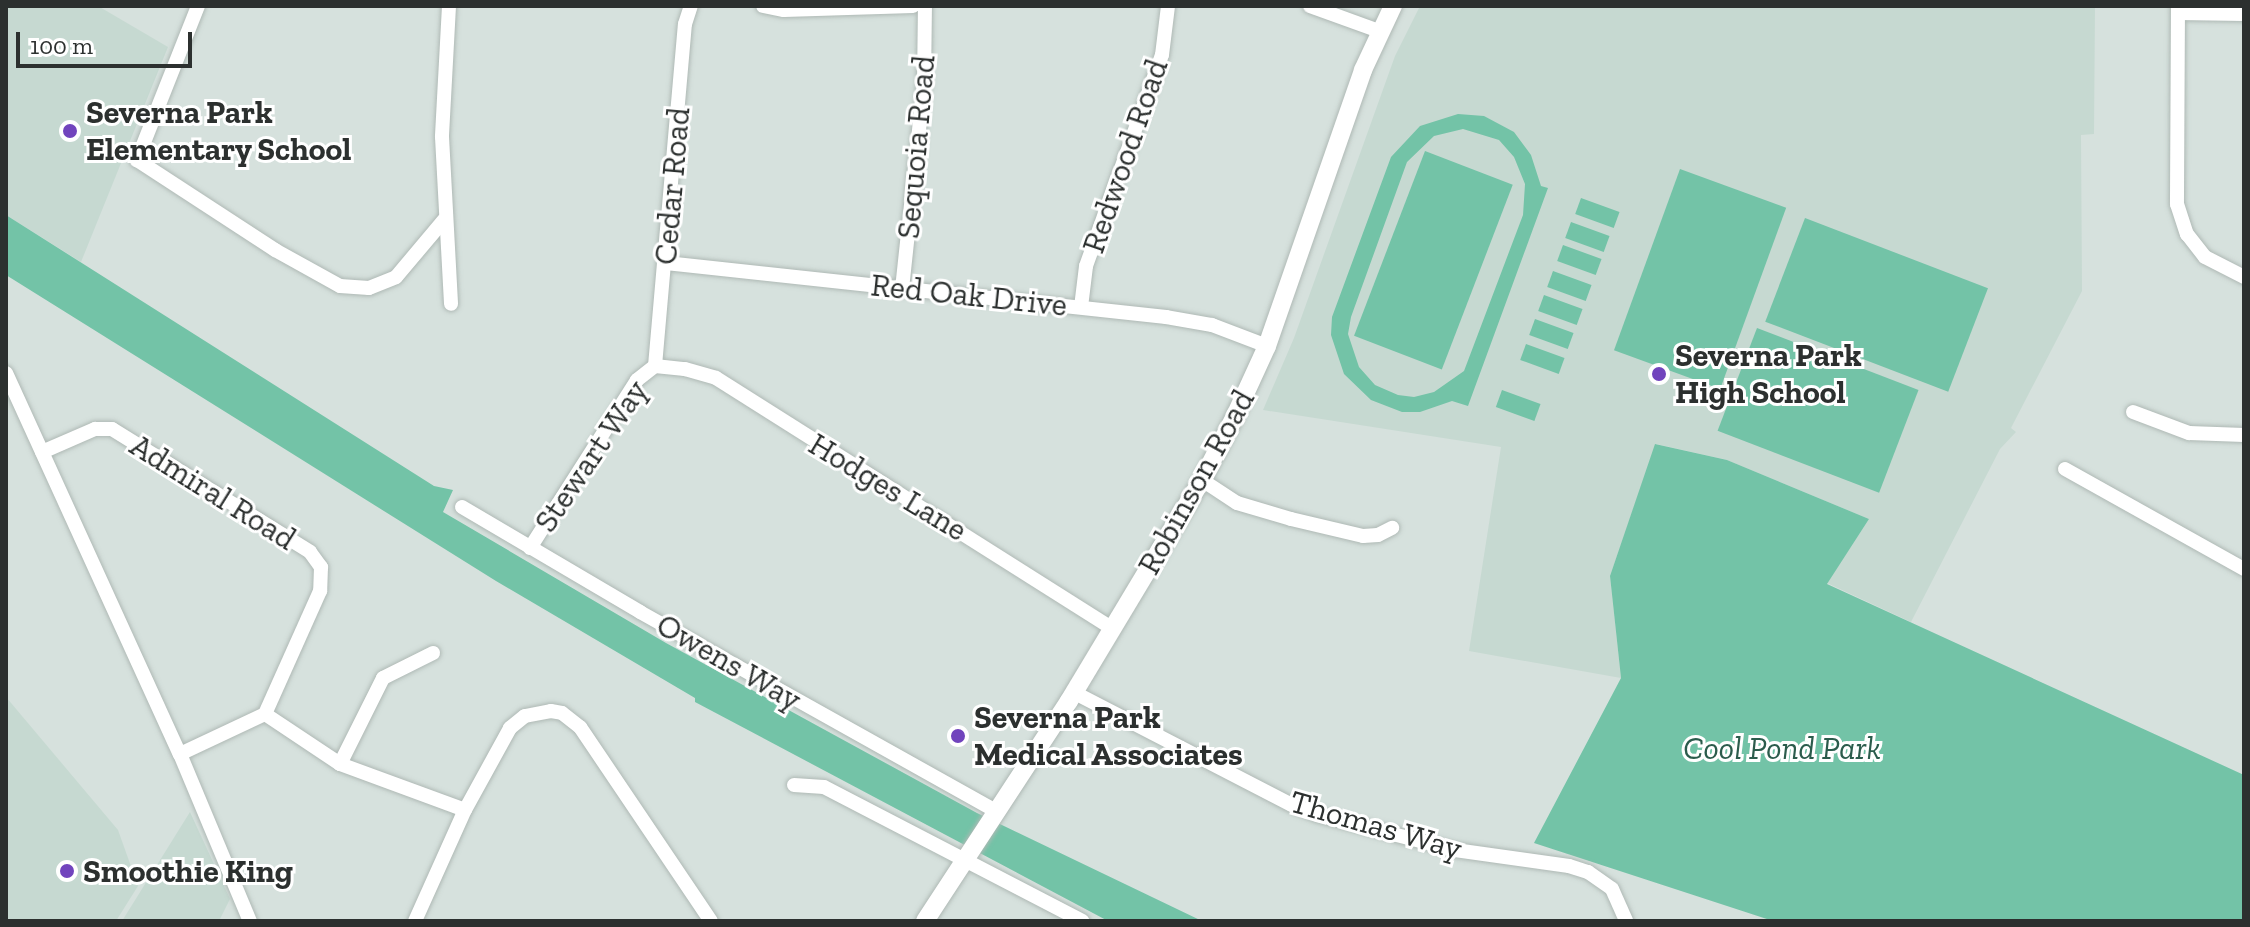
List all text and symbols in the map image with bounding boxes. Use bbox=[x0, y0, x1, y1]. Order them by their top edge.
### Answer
scale bar bbox=[20, 16, 196, 66]
text: 100 m bbox=[30, 31, 93, 60]
street label: Sequoia Road bbox=[889, 54, 943, 240]
street label: Redwood Road bbox=[1074, 54, 1176, 258]
place label: Severna Park Elementary School bbox=[86, 94, 352, 169]
street label: Cedar Road bbox=[646, 106, 698, 266]
marker: Severna Park Elementary School bbox=[61, 122, 79, 140]
street label: Red Oak Drive bbox=[869, 266, 1069, 324]
place label: Severna Park High School bbox=[1675, 337, 1862, 412]
marker: Severna Park High School bbox=[1650, 365, 1668, 383]
street label: Stewart Way bbox=[526, 372, 656, 540]
street label: Robinson Road bbox=[1130, 383, 1262, 581]
street label: Hodges Lane bbox=[802, 425, 974, 549]
street label: Admiral Road bbox=[123, 426, 303, 558]
street label: Owens Way bbox=[649, 605, 809, 719]
place label: Severna Park Medical Associates bbox=[974, 699, 1244, 774]
marker: Severna Park Medical Associates bbox=[949, 727, 967, 745]
park label: Cool Pond Park bbox=[1683, 729, 1881, 767]
street label: Thomas Way bbox=[1285, 782, 1467, 868]
place label: Smoothie King bbox=[83, 852, 293, 890]
marker: Smoothie King bbox=[58, 862, 76, 880]

